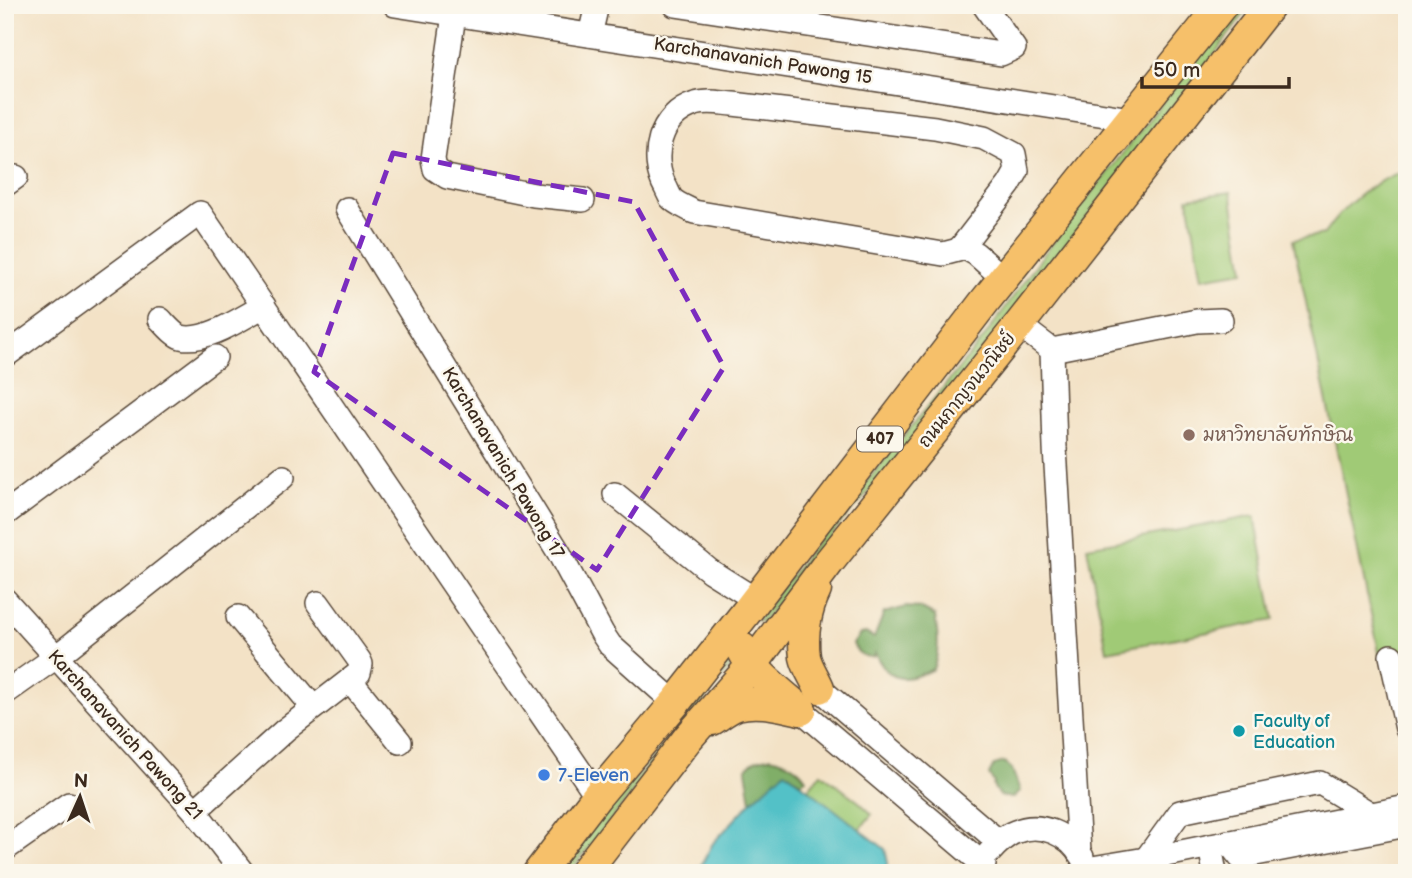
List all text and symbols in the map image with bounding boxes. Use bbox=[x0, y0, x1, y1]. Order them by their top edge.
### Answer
street label: Karchanavanich Pawong 15 bbox=[652, 33, 874, 89]
scale bar bbox=[1142, 46, 1290, 90]
text: 50 m bbox=[1153, 58, 1200, 83]
street label: ถนนกาญจนวณิชย์ bbox=[912, 326, 1020, 452]
street label: Karchanavanich Pawong 17 bbox=[438, 364, 569, 563]
place label: มหาวิทยาลัยทักษิณ bbox=[1203, 424, 1354, 446]
road number: 407 bbox=[857, 426, 903, 452]
marker: มหาวิทยาลัยทักษิณ bbox=[1181, 427, 1197, 443]
street label: Karchanavanich Pawong 21 bbox=[43, 646, 207, 824]
place label: Faculty of Education bbox=[1253, 711, 1335, 753]
marker: Faculty of Education bbox=[1231, 723, 1247, 739]
north arrow bbox=[46, 762, 116, 832]
place label: 7-Eleven bbox=[558, 765, 629, 786]
marker: 7-Eleven bbox=[536, 767, 552, 783]
text: N bbox=[73, 770, 89, 793]

